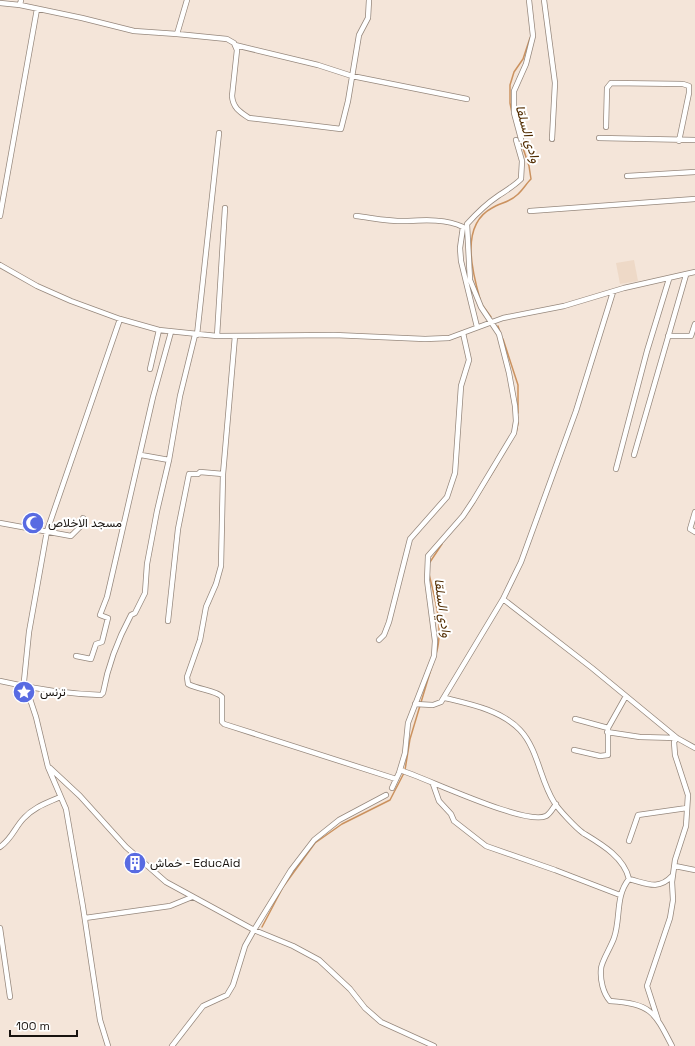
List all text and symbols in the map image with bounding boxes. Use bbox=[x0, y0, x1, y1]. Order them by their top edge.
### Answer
water label: وادي السلقا bbox=[510, 103, 544, 166]
mosque icon: مسجد الاخلاص bbox=[20, 510, 46, 536]
place label: مسجد الاخلاص bbox=[48, 515, 122, 531]
water label: وادي السلقا bbox=[428, 577, 456, 639]
place icon: ترنس bbox=[11, 679, 37, 705]
place label: ترنس bbox=[40, 684, 66, 700]
building icon: خماش - EducAid bbox=[122, 850, 148, 876]
place label: خماش - EducAid bbox=[150, 855, 240, 871]
scale bar bbox=[10, 1012, 77, 1038]
text: 100 m bbox=[16, 1018, 50, 1034]

